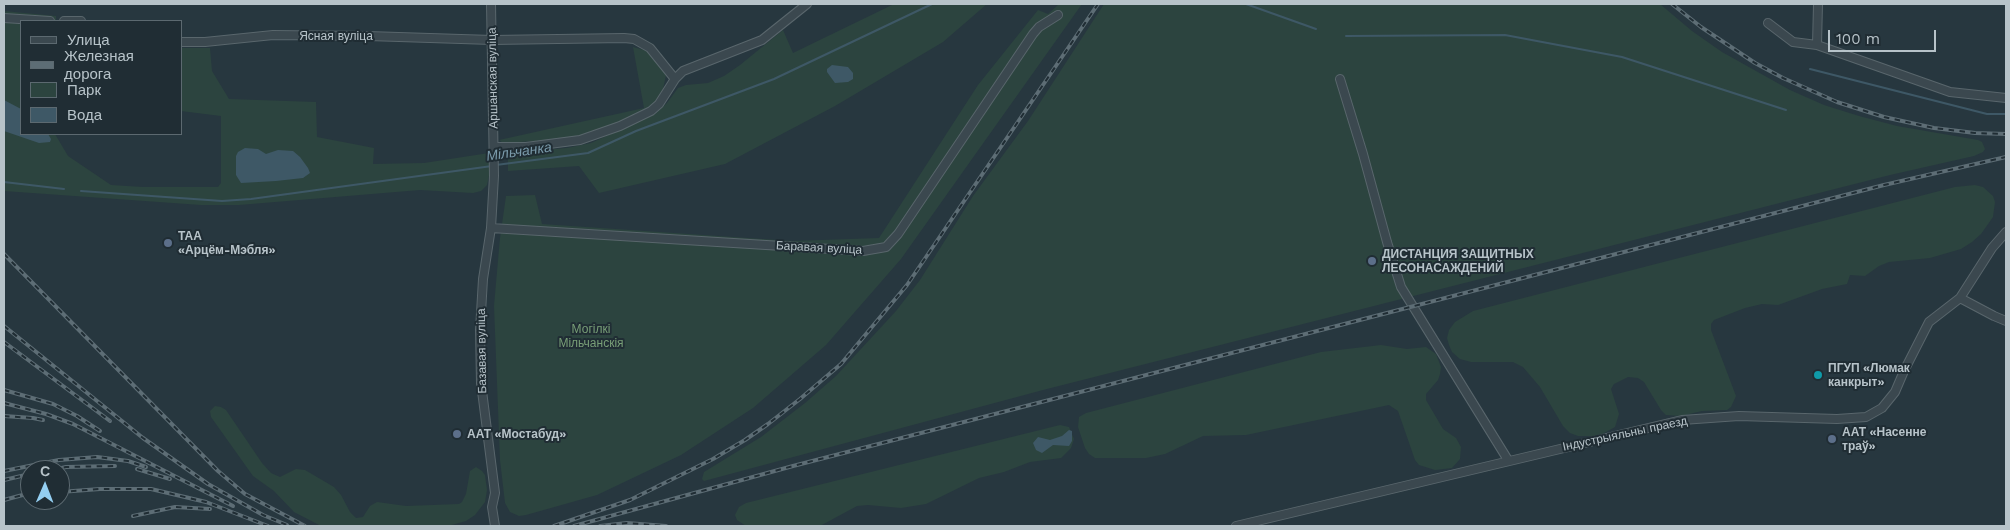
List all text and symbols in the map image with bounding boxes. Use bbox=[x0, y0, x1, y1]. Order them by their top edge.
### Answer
legend bbox=[20, 20, 182, 135]
scale bar bbox=[1830, 20, 1938, 52]
street label: Аршанская вуліца bbox=[485, 27, 501, 129]
street label: Ясная вуліца bbox=[299, 29, 373, 43]
text: 100 m bbox=[1836, 30, 1880, 48]
text: Улица bbox=[67, 31, 110, 49]
text: Железная дорога bbox=[64, 47, 134, 83]
text: Парк bbox=[67, 81, 101, 99]
text: Вода bbox=[67, 106, 102, 124]
water label: Мільчанка bbox=[485, 139, 553, 165]
place label: ТАА «Арцём-Мэбля» bbox=[178, 229, 276, 257]
marker: ТАА «Арцём-Мэбля» bbox=[162, 237, 174, 249]
street label: Баравая вуліца bbox=[775, 239, 863, 257]
place label: ДИСТАНЦИЯ ЗАЩИТНЫХ ЛЕСОНАСАЖДЕНИЙ bbox=[1382, 247, 1534, 275]
marker: ДИСТАНЦИЯ ЗАЩИТНЫХ ЛЕСОНАСАЖДЕНИЙ bbox=[1366, 255, 1378, 267]
street label: Базавая вуліца bbox=[474, 308, 490, 394]
park label: Могілкі Мільчанскія bbox=[558, 322, 624, 350]
place label: ПГУП «Люмак канкрыт» bbox=[1828, 361, 1910, 389]
marker: ПГУП «Люмак канкрыт» bbox=[1812, 369, 1824, 381]
street label: Індустрыяльны праезд bbox=[1561, 414, 1689, 454]
place label: ААТ «Насенне траў» bbox=[1842, 425, 1926, 453]
place label: ААТ «Мостабуд» bbox=[467, 427, 566, 441]
marker: ААТ «Мостабуд» bbox=[451, 428, 463, 440]
marker: ААТ «Насенне траў» bbox=[1826, 433, 1838, 445]
north arrow bbox=[20, 460, 70, 510]
text: С bbox=[40, 463, 50, 479]

